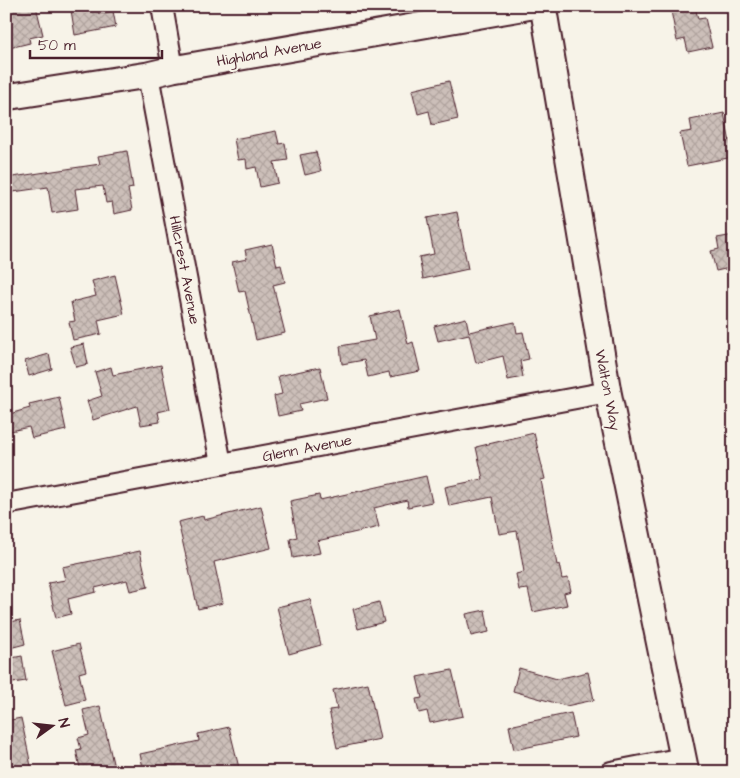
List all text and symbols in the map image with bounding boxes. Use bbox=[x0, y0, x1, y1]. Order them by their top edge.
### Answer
scale bar bbox=[30, 28, 162, 60]
street label: Highland Avenue bbox=[215, 33, 323, 73]
text: 50 m bbox=[38, 35, 76, 56]
street label: Hillcrest Avenue bbox=[164, 214, 205, 326]
street label: Walton Way bbox=[588, 348, 626, 433]
street label: Glenn Avenue bbox=[261, 430, 354, 467]
north arrow bbox=[28, 700, 78, 750]
text: N bbox=[53, 716, 74, 730]

